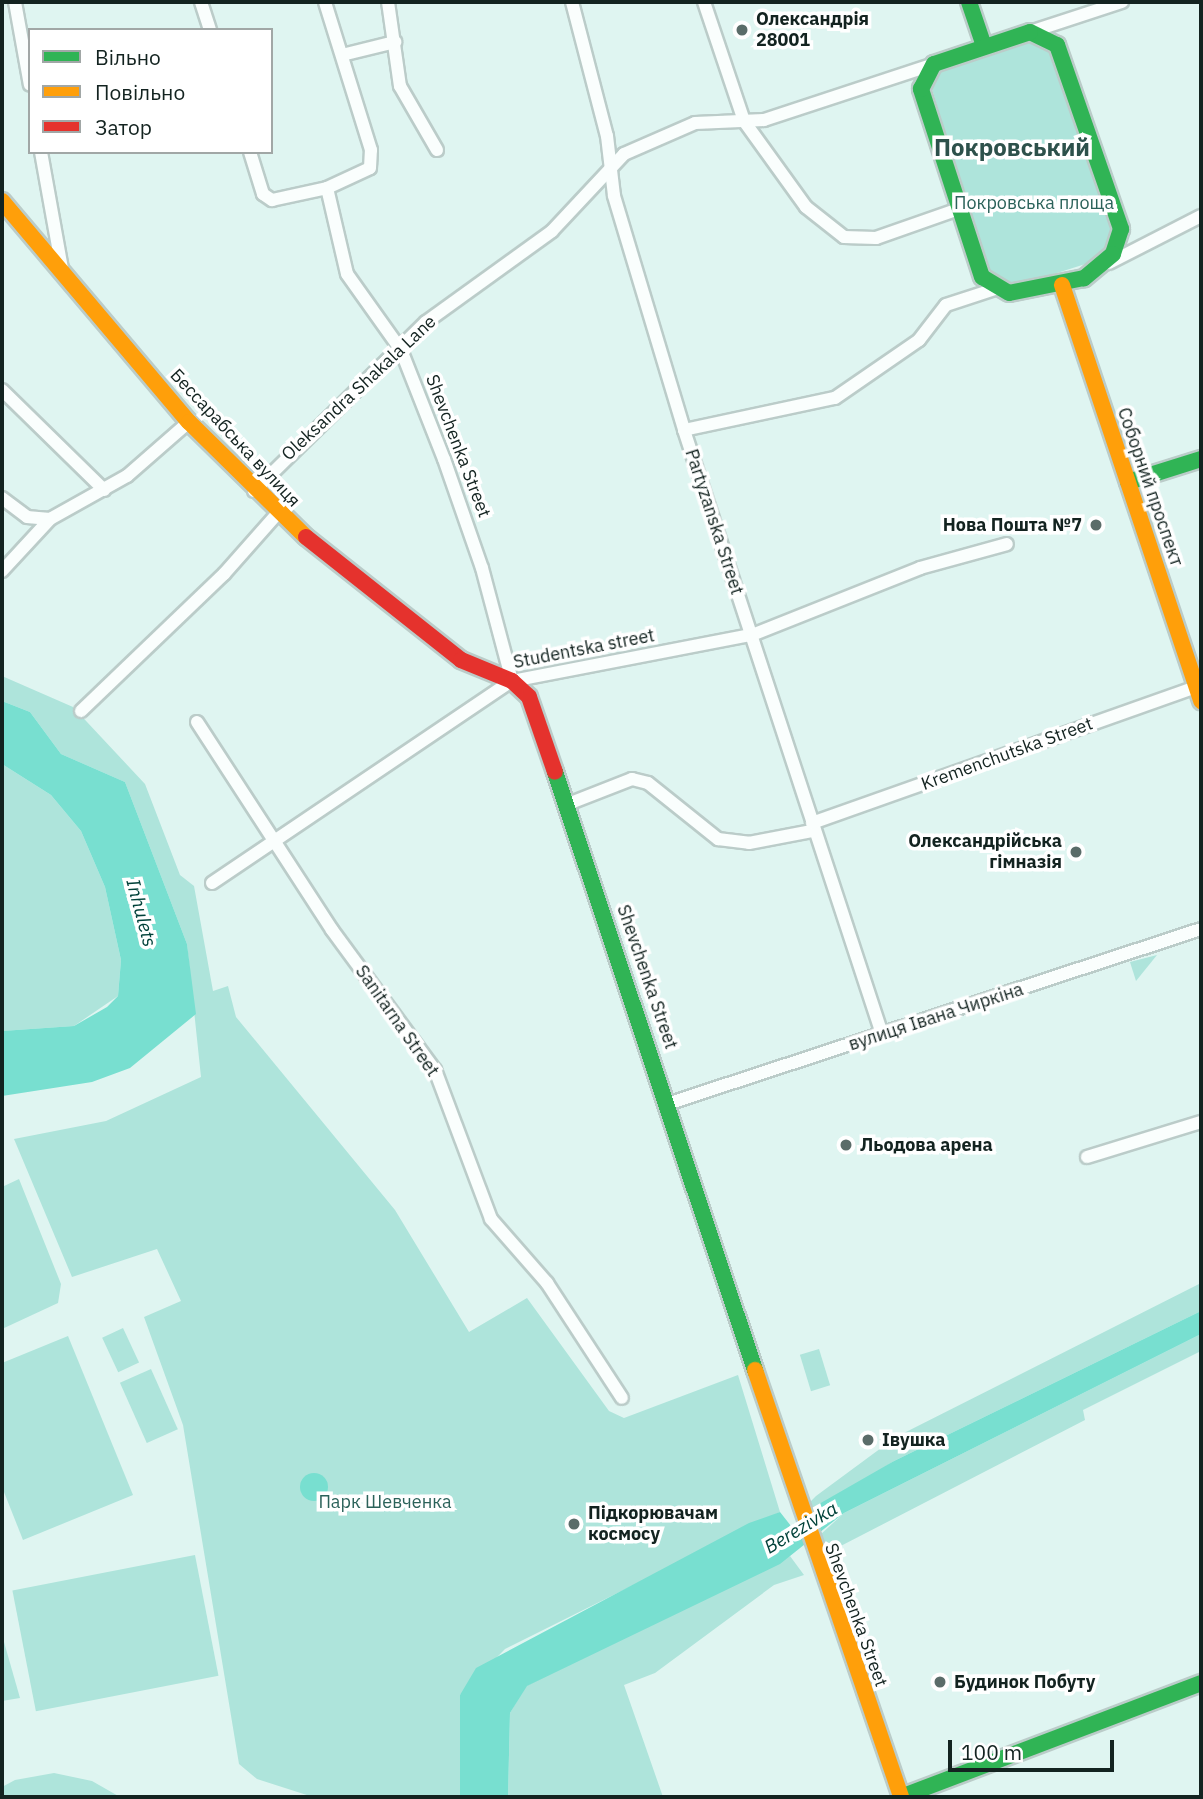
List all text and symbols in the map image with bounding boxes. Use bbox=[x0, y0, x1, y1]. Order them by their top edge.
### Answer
place label: Олександрія 28001 bbox=[756, 9, 869, 52]
marker: Олександрія 28001 bbox=[734, 22, 750, 38]
legend bbox=[28, 28, 273, 154]
text: Вільно bbox=[95, 43, 161, 71]
text: Повільно bbox=[95, 78, 185, 106]
text: Затор bbox=[95, 113, 152, 141]
district label: Покровський bbox=[934, 134, 1090, 162]
park label: Покровська площа bbox=[954, 192, 1114, 214]
street label: Oleksandra Shakala Lane bbox=[277, 311, 441, 465]
street label: Бессарабська вулиця bbox=[165, 364, 305, 512]
street label: Shevchenka Street bbox=[421, 372, 495, 520]
street label: Соборний проспект bbox=[1113, 405, 1187, 569]
street label: Partyzanska Street bbox=[680, 446, 748, 598]
place label: Нова Пошта №7 bbox=[943, 514, 1082, 536]
marker: Нова Пошта №7 bbox=[1088, 517, 1104, 533]
street label: Studentska street bbox=[512, 625, 656, 673]
street label: Kremenchutska Street bbox=[918, 713, 1096, 795]
place label: Олександрійська гімназія bbox=[908, 831, 1062, 874]
marker: Олександрійська гімназія bbox=[1068, 844, 1084, 860]
water label: Inhulets bbox=[121, 877, 161, 949]
street label: Shevchenka Street bbox=[612, 902, 682, 1052]
street label: Sanitarna Street bbox=[351, 961, 443, 1081]
street label: вулиця Івана Чиркіна bbox=[846, 979, 1026, 1055]
place label: Льодова арена bbox=[860, 1134, 993, 1156]
marker: Льодова арена bbox=[838, 1137, 854, 1153]
place label: Івушка bbox=[882, 1429, 946, 1451]
marker: Івушка bbox=[860, 1432, 876, 1448]
park label: Парк Шевченка bbox=[318, 1491, 452, 1513]
water label: Berezivka bbox=[760, 1497, 842, 1559]
place label: Підкорювачам космосу bbox=[588, 1503, 718, 1546]
marker: Підкорювачам космосу bbox=[566, 1516, 582, 1532]
street label: Shevchenka Street bbox=[820, 1540, 892, 1690]
place label: Будинок Побуту bbox=[954, 1671, 1095, 1693]
marker: Будинок Побуту bbox=[932, 1674, 948, 1690]
scale bar bbox=[951, 1726, 1117, 1770]
text: 100 m bbox=[961, 1738, 1022, 1766]

